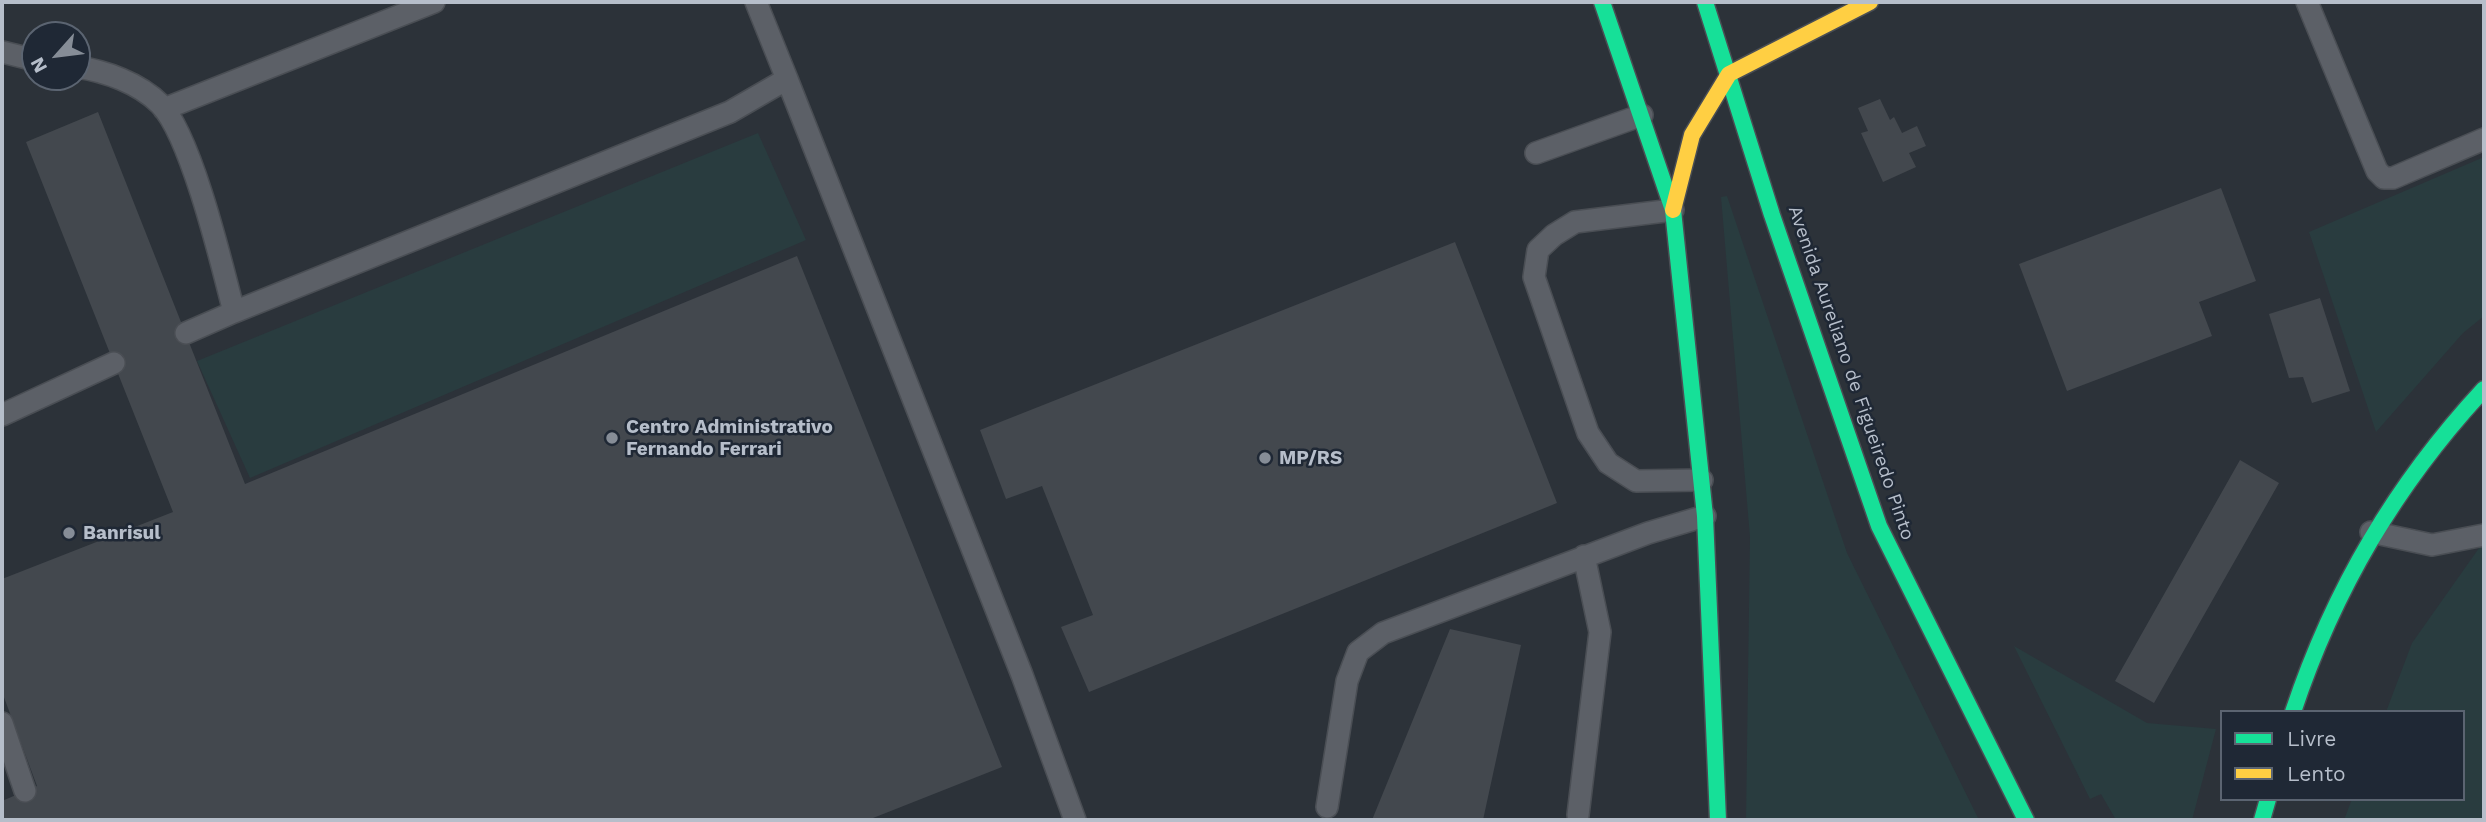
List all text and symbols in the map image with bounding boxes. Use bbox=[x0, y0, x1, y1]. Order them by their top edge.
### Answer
north arrow bbox=[21, 21, 91, 91]
text: N bbox=[25, 54, 52, 77]
street label: Avenida Aureliano de Figueiredo Pinto bbox=[1783, 203, 1919, 543]
place label: Centro Administrativo Fernando Ferrari bbox=[626, 416, 833, 460]
marker: Centro Administrativo Fernando Ferrari bbox=[604, 430, 620, 446]
place label: MP/RS bbox=[1279, 447, 1342, 469]
marker: MP/RS bbox=[1257, 450, 1273, 466]
place label: Banrisul bbox=[83, 522, 161, 544]
marker: Banrisul bbox=[61, 525, 77, 541]
legend bbox=[2220, 710, 2465, 801]
text: Livre bbox=[2287, 726, 2336, 751]
text: Lento bbox=[2287, 761, 2346, 786]

